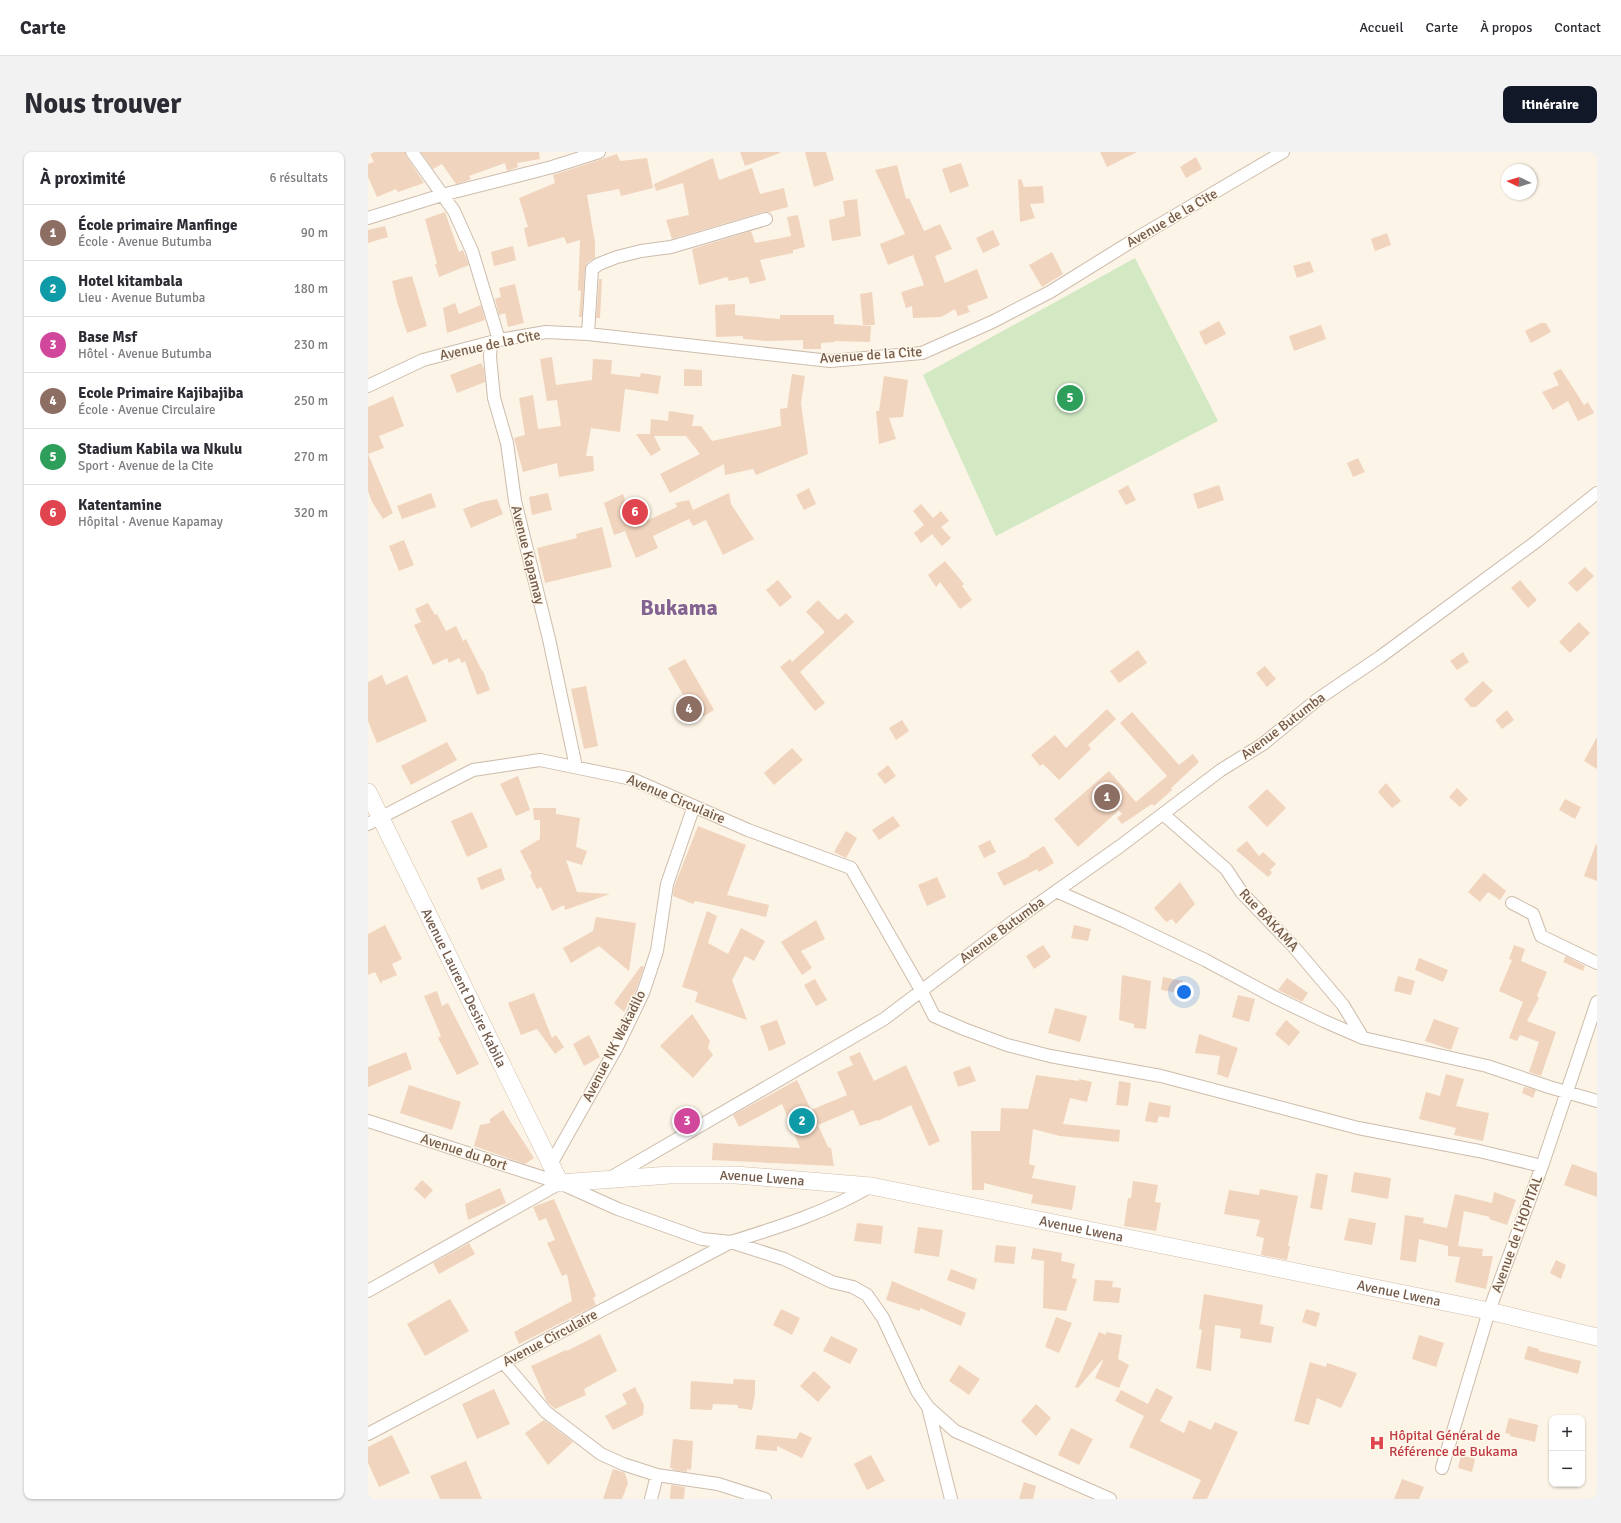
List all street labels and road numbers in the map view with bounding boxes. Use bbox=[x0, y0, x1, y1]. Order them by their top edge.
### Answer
street label: Avenue de la Cite bbox=[1123, 185, 1221, 251]
street label: Avenue de la Cite bbox=[438, 326, 542, 364]
street label: Avenue de la Cite bbox=[819, 343, 923, 367]
street label: Avenue Kapamay bbox=[507, 504, 549, 607]
street label: Avenue Butumba bbox=[1237, 689, 1329, 763]
street label: Avenue Circulaire bbox=[624, 771, 728, 827]
street label: Rue BAKAMA bbox=[1236, 885, 1303, 955]
street label: Avenue Butumba bbox=[956, 893, 1048, 967]
street label: Avenue Laurent Desire Kabila bbox=[418, 905, 510, 1070]
street label: Avenue NK Wakadilo bbox=[579, 987, 649, 1105]
street label: Avenue du Port bbox=[418, 1130, 510, 1174]
street label: Avenue Lwena bbox=[719, 1166, 805, 1189]
street label: Avenue de l'HOPITAL bbox=[1488, 1173, 1546, 1295]
street label: Avenue Lwena bbox=[1038, 1212, 1125, 1245]
street label: Avenue Lwena bbox=[1355, 1276, 1443, 1310]
street label: Avenue Circulaire bbox=[500, 1306, 600, 1370]

